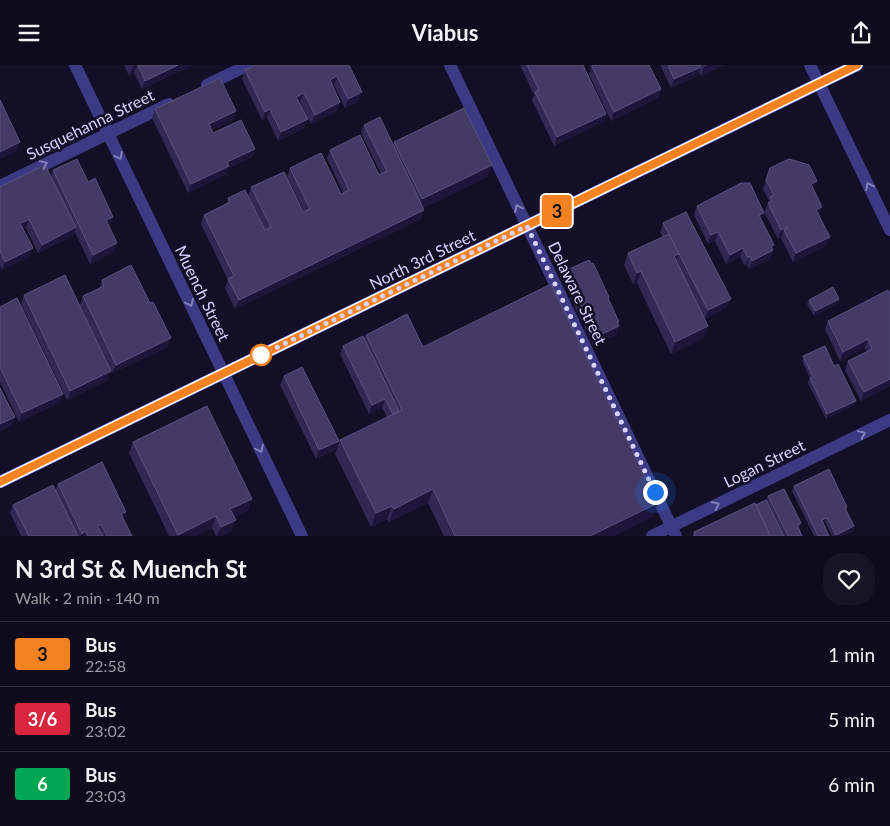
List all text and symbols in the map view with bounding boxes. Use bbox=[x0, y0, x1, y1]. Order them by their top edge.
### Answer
icon: menu bbox=[15, 19, 43, 47]
text: Viabus bbox=[412, 19, 478, 46]
icon: share bbox=[847, 19, 875, 47]
street label: Susquehanna Street bbox=[23, 85, 157, 163]
one-way arrow bbox=[113, 151, 123, 160]
one-way arrow bbox=[39, 160, 48, 171]
one-way arrow bbox=[865, 182, 875, 191]
line badge: 3 bbox=[541, 195, 573, 227]
text: 3 bbox=[552, 200, 562, 222]
one-way arrow bbox=[514, 204, 525, 213]
street label: North 3rd Street bbox=[366, 225, 478, 293]
street label: Delaware Street bbox=[545, 238, 611, 348]
street label: Muench Street bbox=[172, 242, 234, 344]
one-way arrow bbox=[184, 297, 194, 306]
unlabelled marker bbox=[250, 344, 272, 366]
one-way arrow bbox=[857, 430, 866, 440]
street label: Logan Street bbox=[720, 435, 808, 491]
one-way arrow bbox=[254, 444, 264, 453]
your location bbox=[643, 480, 668, 505]
one-way arrow bbox=[711, 501, 720, 511]
button: heart bbox=[823, 553, 875, 605]
text: N 3rd St & Muench St bbox=[15, 554, 247, 583]
text: Walk · 2 min · 140 m bbox=[15, 588, 160, 607]
text: Bus bbox=[85, 633, 116, 656]
text: 3 bbox=[37, 643, 48, 665]
text: 1 min bbox=[828, 643, 875, 666]
text: 22:58 bbox=[85, 656, 126, 675]
text: Bus bbox=[85, 698, 116, 721]
text: 3/6 bbox=[28, 708, 57, 730]
text: 5 min bbox=[828, 708, 875, 731]
text: 23:02 bbox=[85, 721, 126, 740]
text: Bus bbox=[85, 763, 116, 786]
text: 6 bbox=[37, 773, 48, 795]
text: 6 min bbox=[828, 773, 875, 796]
text: 23:03 bbox=[85, 786, 126, 805]

